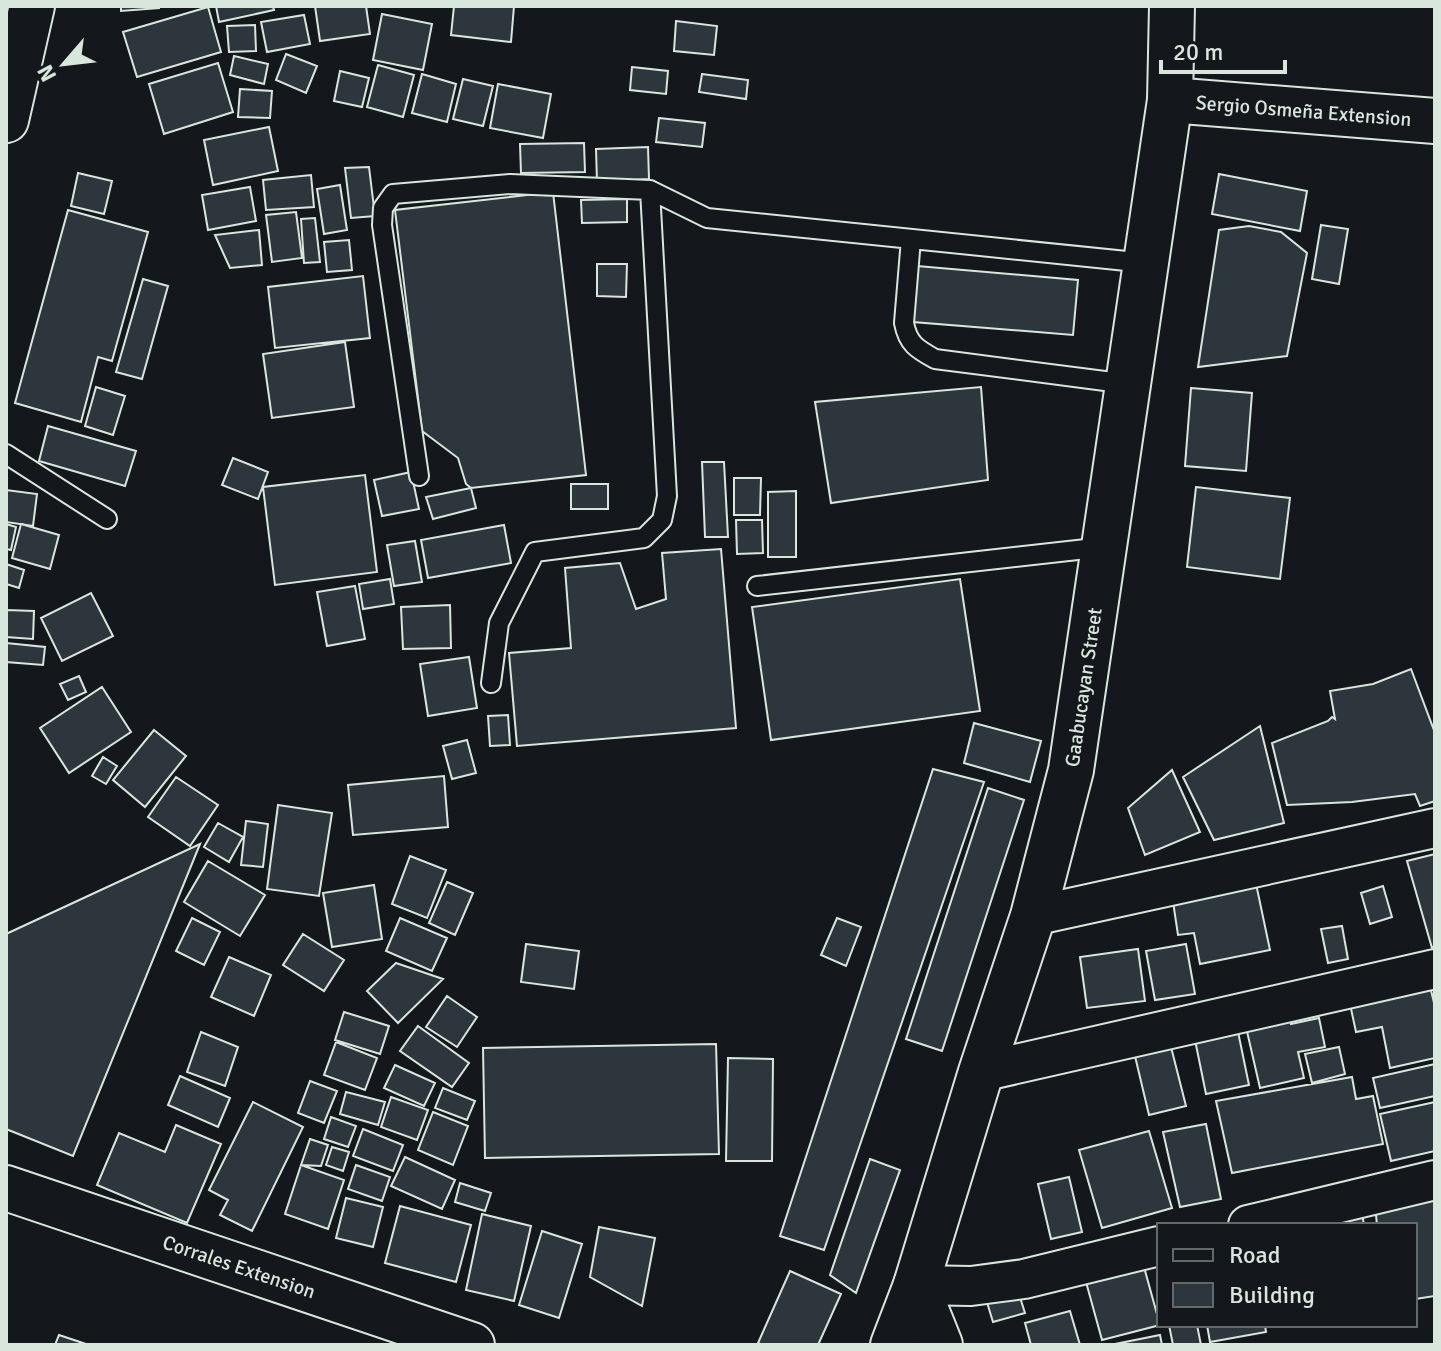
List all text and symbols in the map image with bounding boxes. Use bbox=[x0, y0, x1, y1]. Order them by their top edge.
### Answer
north arrow bbox=[24, 24, 104, 104]
scale bar bbox=[1161, 24, 1285, 74]
text: 20 m bbox=[1173, 37, 1223, 67]
text: N bbox=[31, 60, 62, 86]
street label: Sergio Osmeña Extension bbox=[1195, 90, 1412, 132]
street label: Gaabucayan Street bbox=[1060, 606, 1108, 769]
legend bbox=[1157, 1223, 1417, 1327]
street label: Corrales Extension bbox=[159, 1230, 319, 1304]
text: Road bbox=[1229, 1240, 1280, 1270]
text: Building bbox=[1229, 1280, 1315, 1310]

